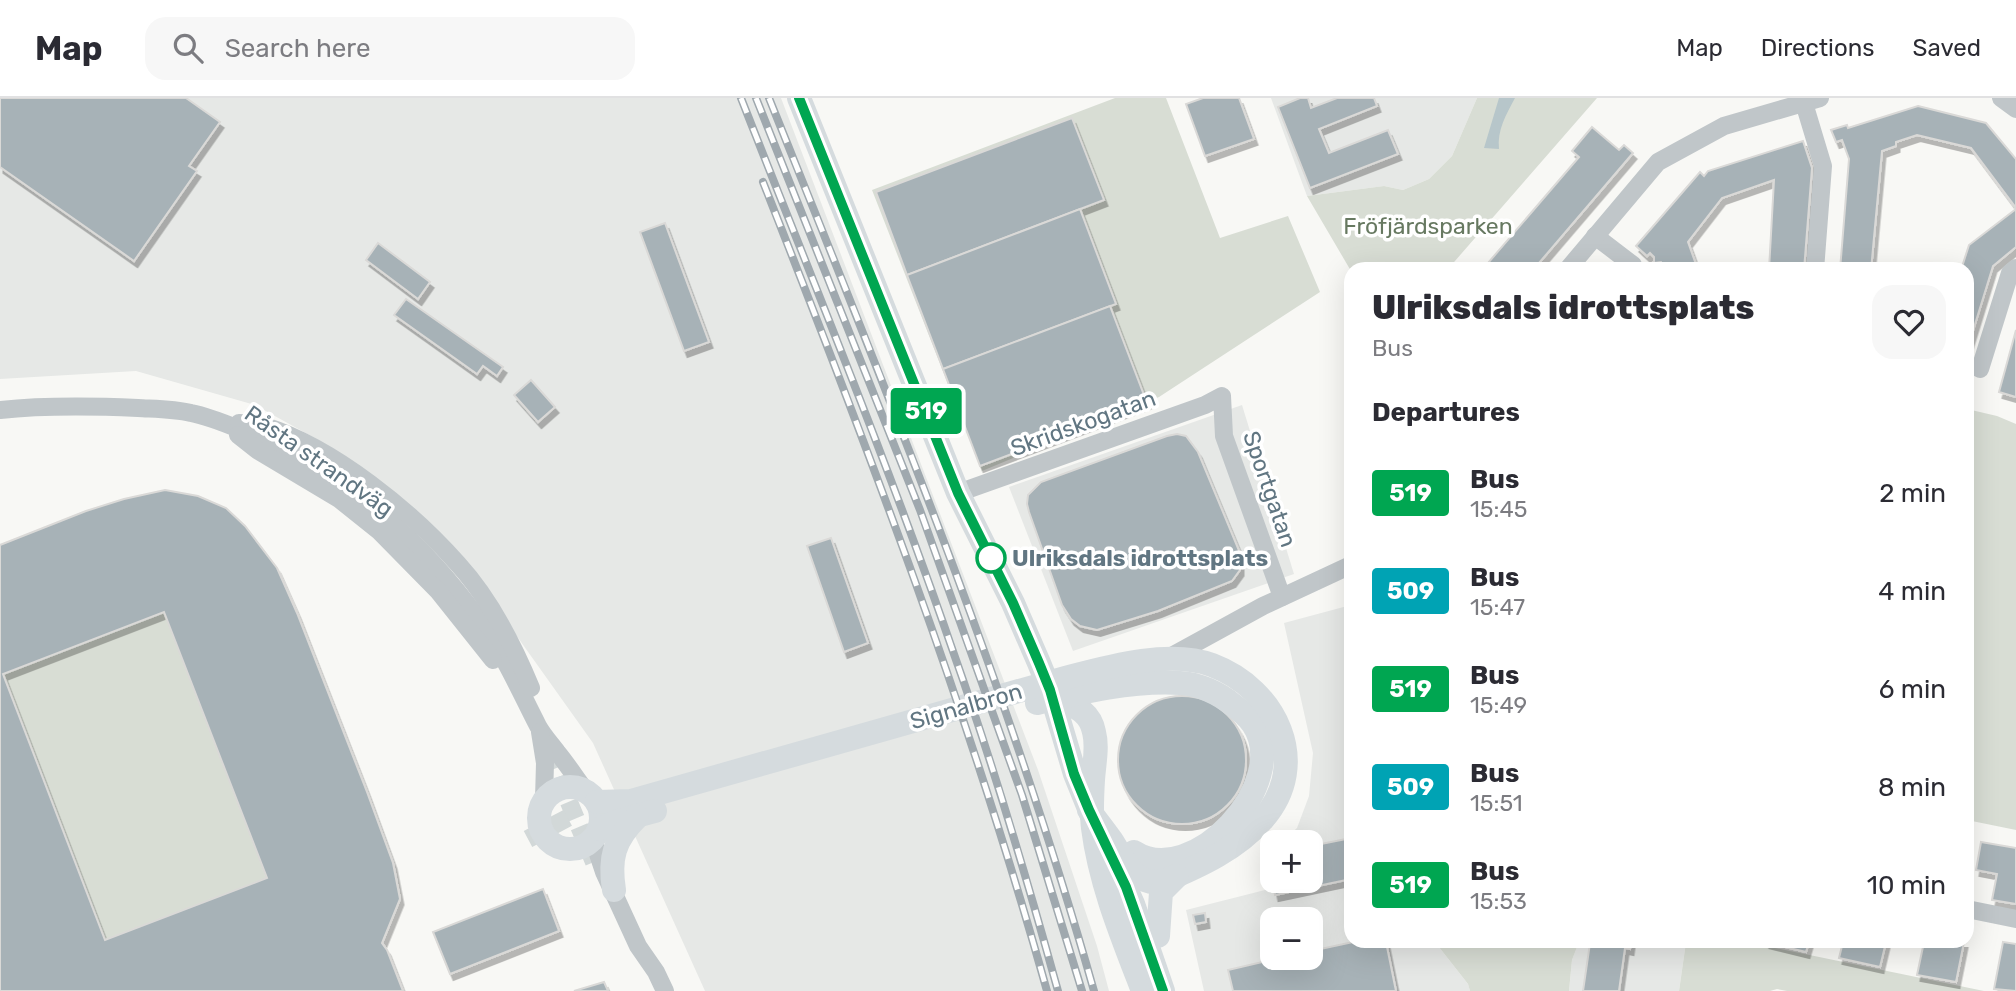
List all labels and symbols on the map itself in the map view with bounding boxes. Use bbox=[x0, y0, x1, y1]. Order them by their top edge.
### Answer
park label: Fröfjärdsparken bbox=[1343, 212, 1513, 240]
street label: Skridskogatan bbox=[1007, 384, 1159, 462]
line badge: 519 bbox=[886, 388, 966, 434]
street label: Råsta strandväg bbox=[239, 399, 399, 523]
street label: Sportgatan bbox=[1237, 427, 1303, 551]
marker: Ulriksdals idrottsplats bbox=[976, 543, 1006, 573]
place label: Ulriksdals idrottsplats bbox=[1012, 544, 1268, 572]
street label: Signalbron bbox=[907, 677, 1025, 735]

